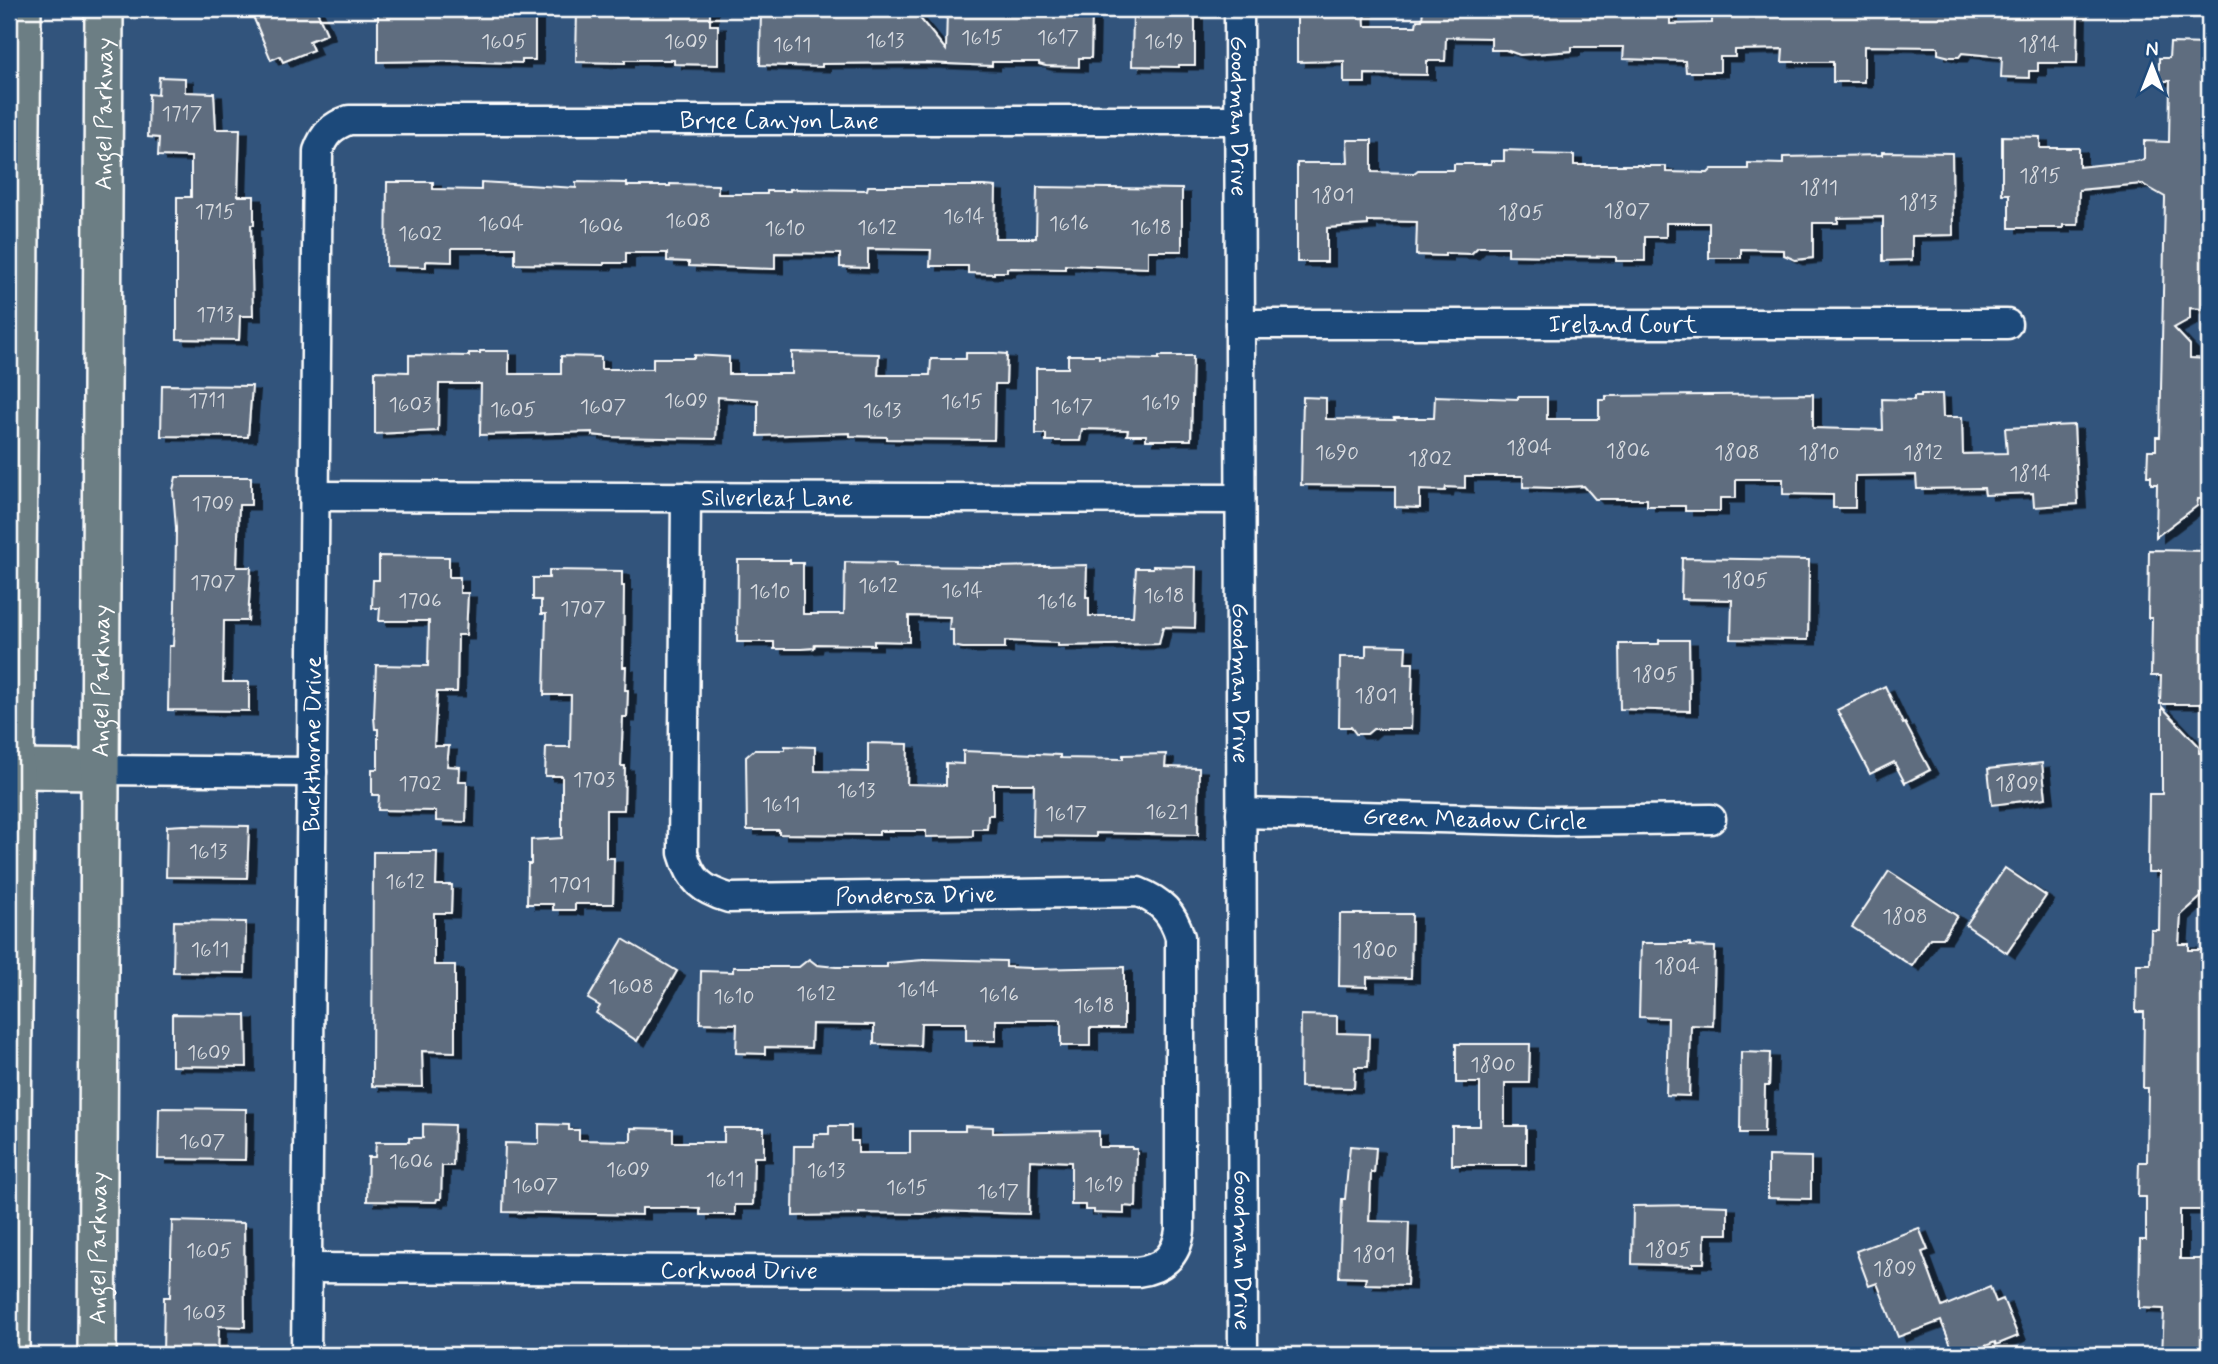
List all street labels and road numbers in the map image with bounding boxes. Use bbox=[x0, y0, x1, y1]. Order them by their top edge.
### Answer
street label: Goodman Drive bbox=[1222, 36, 1254, 197]
street label: Angel Parkway bbox=[89, 37, 123, 191]
street label: Bryce Canyon Lane bbox=[680, 106, 879, 137]
street label: Ireland Court bbox=[1549, 310, 1697, 341]
street label: Silverleaf Lane bbox=[701, 483, 853, 515]
street label: Goodman Drive bbox=[1224, 603, 1255, 764]
street label: Angel Parkway bbox=[86, 604, 120, 758]
street label: Buckthorne Drive bbox=[297, 656, 330, 832]
street label: Green Meadow Circle bbox=[1362, 802, 1588, 838]
street label: Ponderosa Drive bbox=[835, 880, 997, 913]
street label: Goodman Drive bbox=[1225, 1170, 1257, 1330]
street label: Angel Parkway bbox=[83, 1171, 117, 1325]
street label: Corkwood Drive bbox=[660, 1256, 818, 1287]

